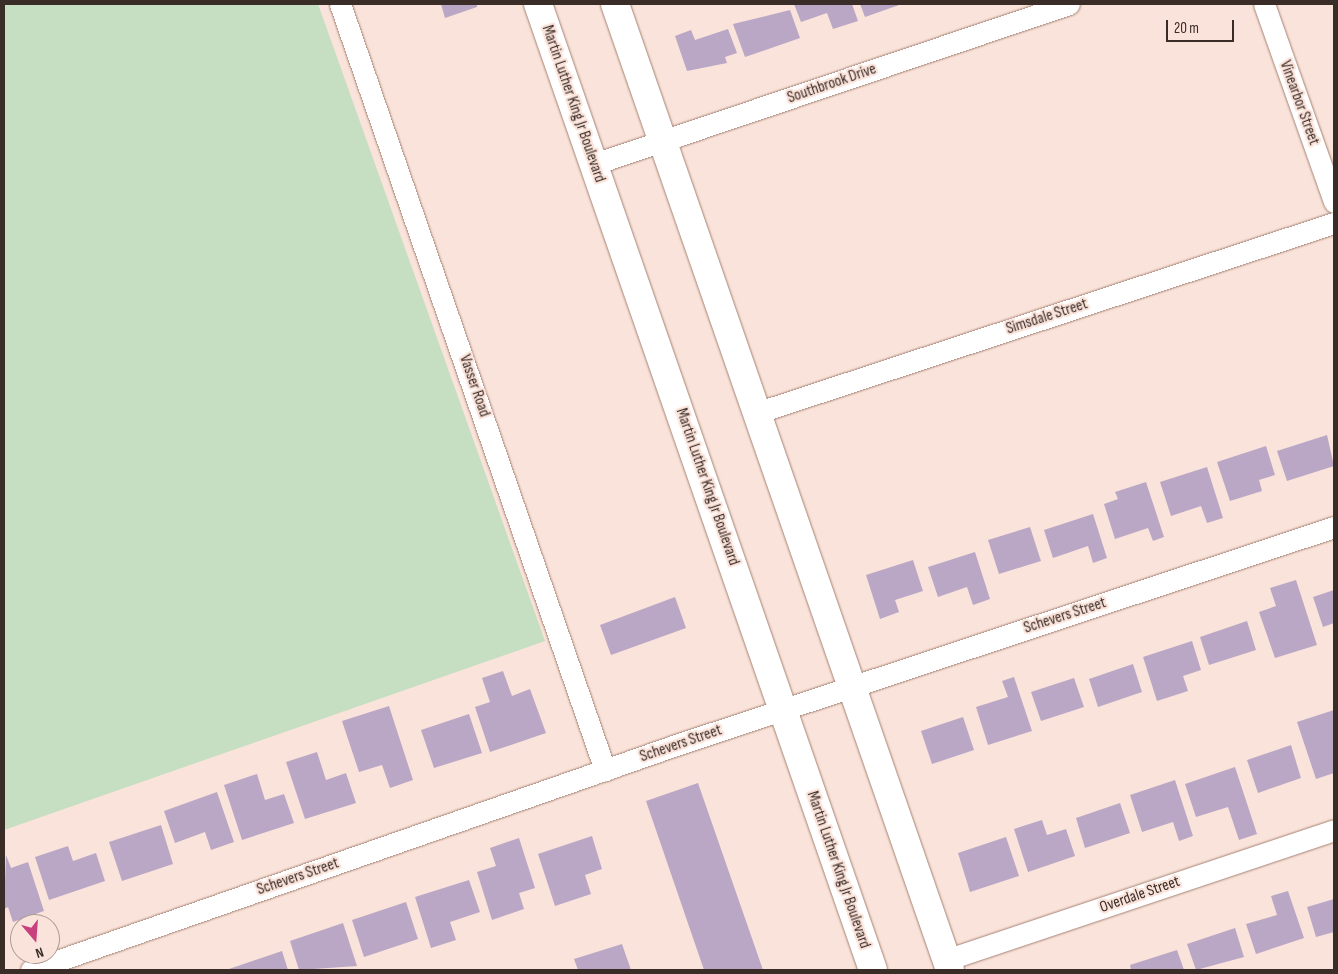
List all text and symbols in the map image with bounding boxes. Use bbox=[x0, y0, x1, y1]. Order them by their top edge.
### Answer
scale bar bbox=[1168, 10, 1236, 42]
text: 20 m bbox=[1174, 19, 1199, 38]
street label: Martin Luther King Jr Boulevard bbox=[537, 23, 609, 185]
street label: Vinearbor Street bbox=[1275, 58, 1323, 148]
street label: Southbrook Drive bbox=[785, 60, 879, 108]
street label: Simsdale Street bbox=[1004, 295, 1090, 339]
street label: Vasser Road bbox=[454, 352, 494, 420]
street label: Martin Luther King Jr Boulevard bbox=[671, 406, 743, 568]
street label: Schevers Street bbox=[1021, 594, 1109, 638]
street label: Schevers Street bbox=[638, 721, 724, 767]
street label: Martin Luther King Jr Boulevard bbox=[802, 789, 874, 951]
street label: Schevers Street bbox=[255, 854, 341, 900]
street label: Overdale Street bbox=[1098, 872, 1182, 918]
north arrow bbox=[10, 914, 60, 964]
text: N bbox=[33, 944, 46, 962]

